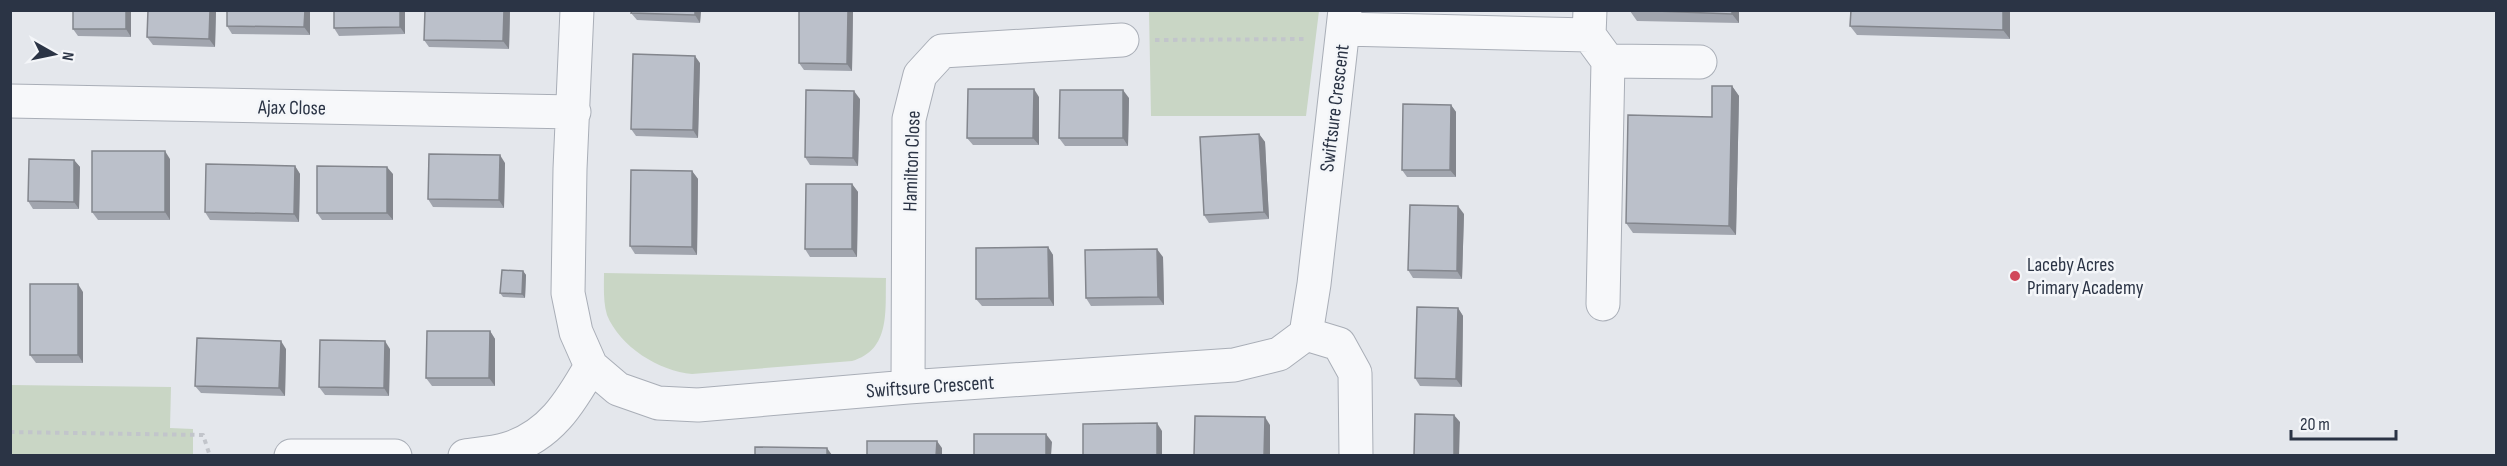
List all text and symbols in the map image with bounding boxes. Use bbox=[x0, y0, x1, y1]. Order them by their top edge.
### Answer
north arrow bbox=[24, 24, 84, 84]
street label: Swiftsure Crescent bbox=[1315, 43, 1355, 173]
text: N bbox=[57, 50, 77, 62]
street label: Ajax Close bbox=[257, 95, 326, 121]
street label: Hamilton Close bbox=[898, 110, 926, 212]
place label: Laceby Acres Primary Academy bbox=[2027, 253, 2144, 300]
marker: Laceby Acres Primary Academy bbox=[2008, 269, 2022, 283]
street label: Swiftsure Crescent bbox=[865, 371, 995, 403]
scale bar bbox=[2291, 403, 2396, 441]
text: 20 m bbox=[2300, 414, 2330, 435]

